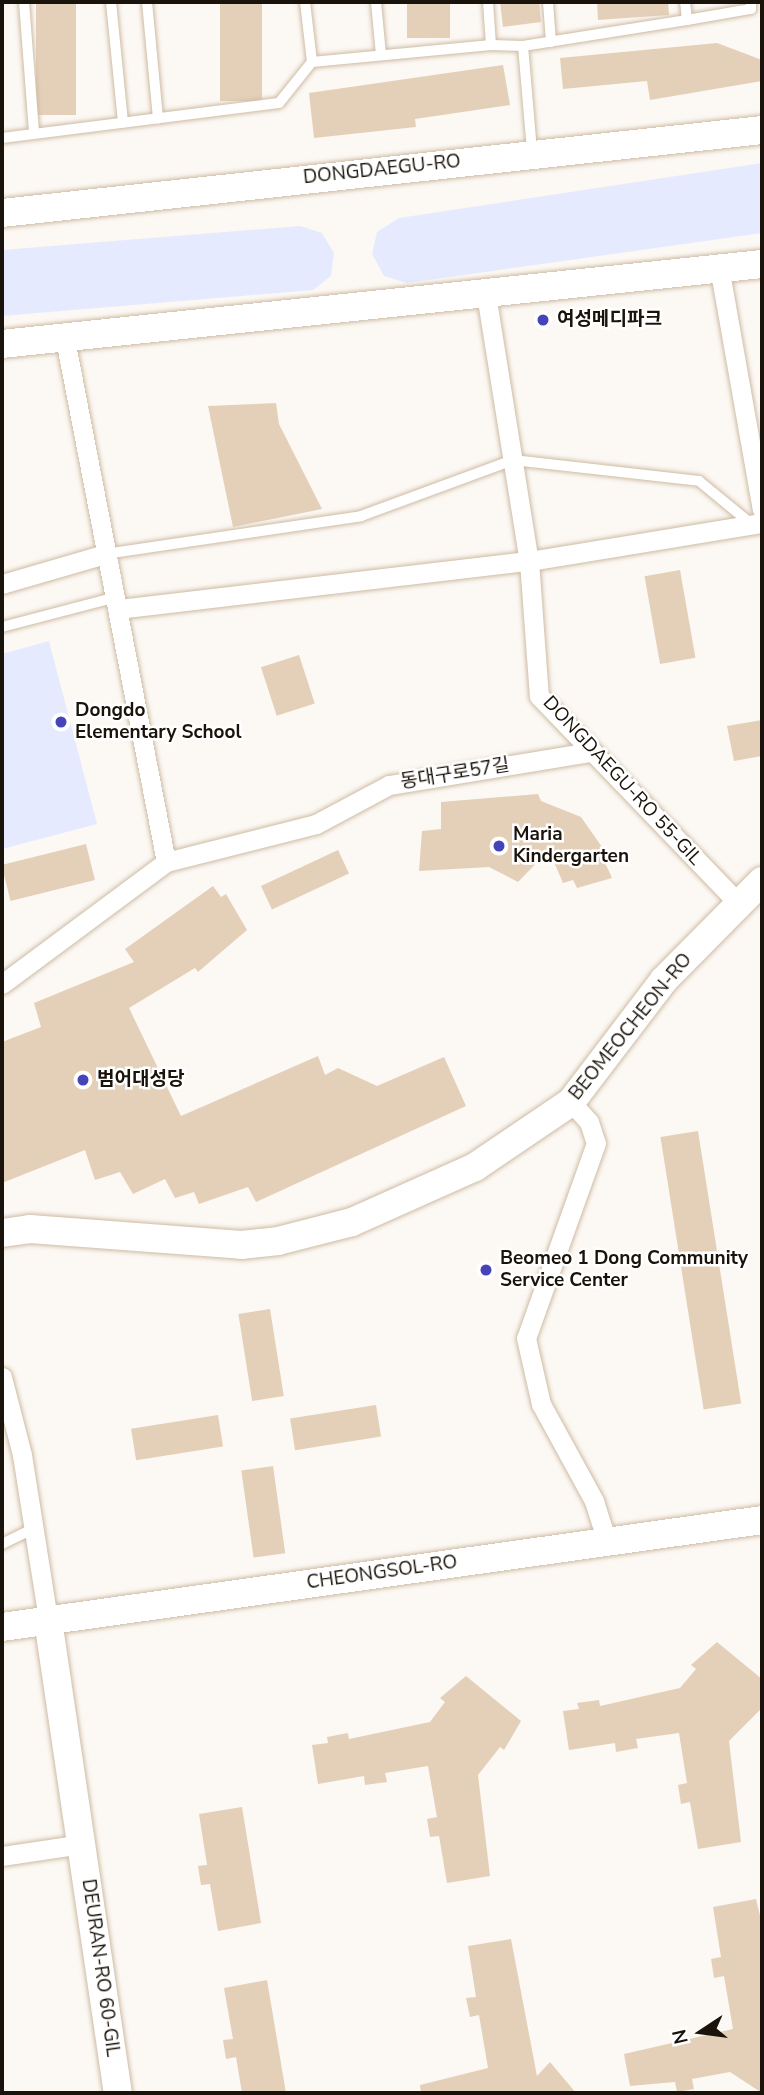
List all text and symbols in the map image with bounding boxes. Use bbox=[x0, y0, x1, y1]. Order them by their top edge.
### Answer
street label: DONGDAEGU-RO bbox=[302, 150, 462, 190]
place label: 여성메디파크 bbox=[557, 309, 662, 331]
marker: 여성메디파크 bbox=[535, 312, 551, 328]
street label: DONGDAEGU-RO 55-GIL bbox=[538, 692, 706, 870]
place label: Dongdo Elementary School bbox=[75, 700, 242, 744]
marker: Dongdo Elementary School bbox=[53, 714, 69, 730]
street label: 동대구로57길 bbox=[399, 754, 511, 794]
place label: Maria Kindergarten bbox=[513, 824, 629, 868]
marker: Maria Kindergarten bbox=[491, 838, 507, 854]
street label: BEOMEOCHEON-RO bbox=[565, 949, 697, 1105]
place label: 범어대성당 bbox=[97, 1069, 184, 1091]
marker: 범어대성당 bbox=[75, 1072, 91, 1088]
place label: Beomeo 1 Dong Community Service Center bbox=[500, 1248, 748, 1292]
marker: Beomeo 1 Dong Community Service Center bbox=[478, 1262, 494, 1278]
street label: CHEONGSOL-RO bbox=[305, 1551, 459, 1595]
street label: DEURAN-RO 60-GIL bbox=[76, 1878, 124, 2058]
north arrow bbox=[666, 1997, 736, 2067]
text: N bbox=[666, 2027, 695, 2047]

